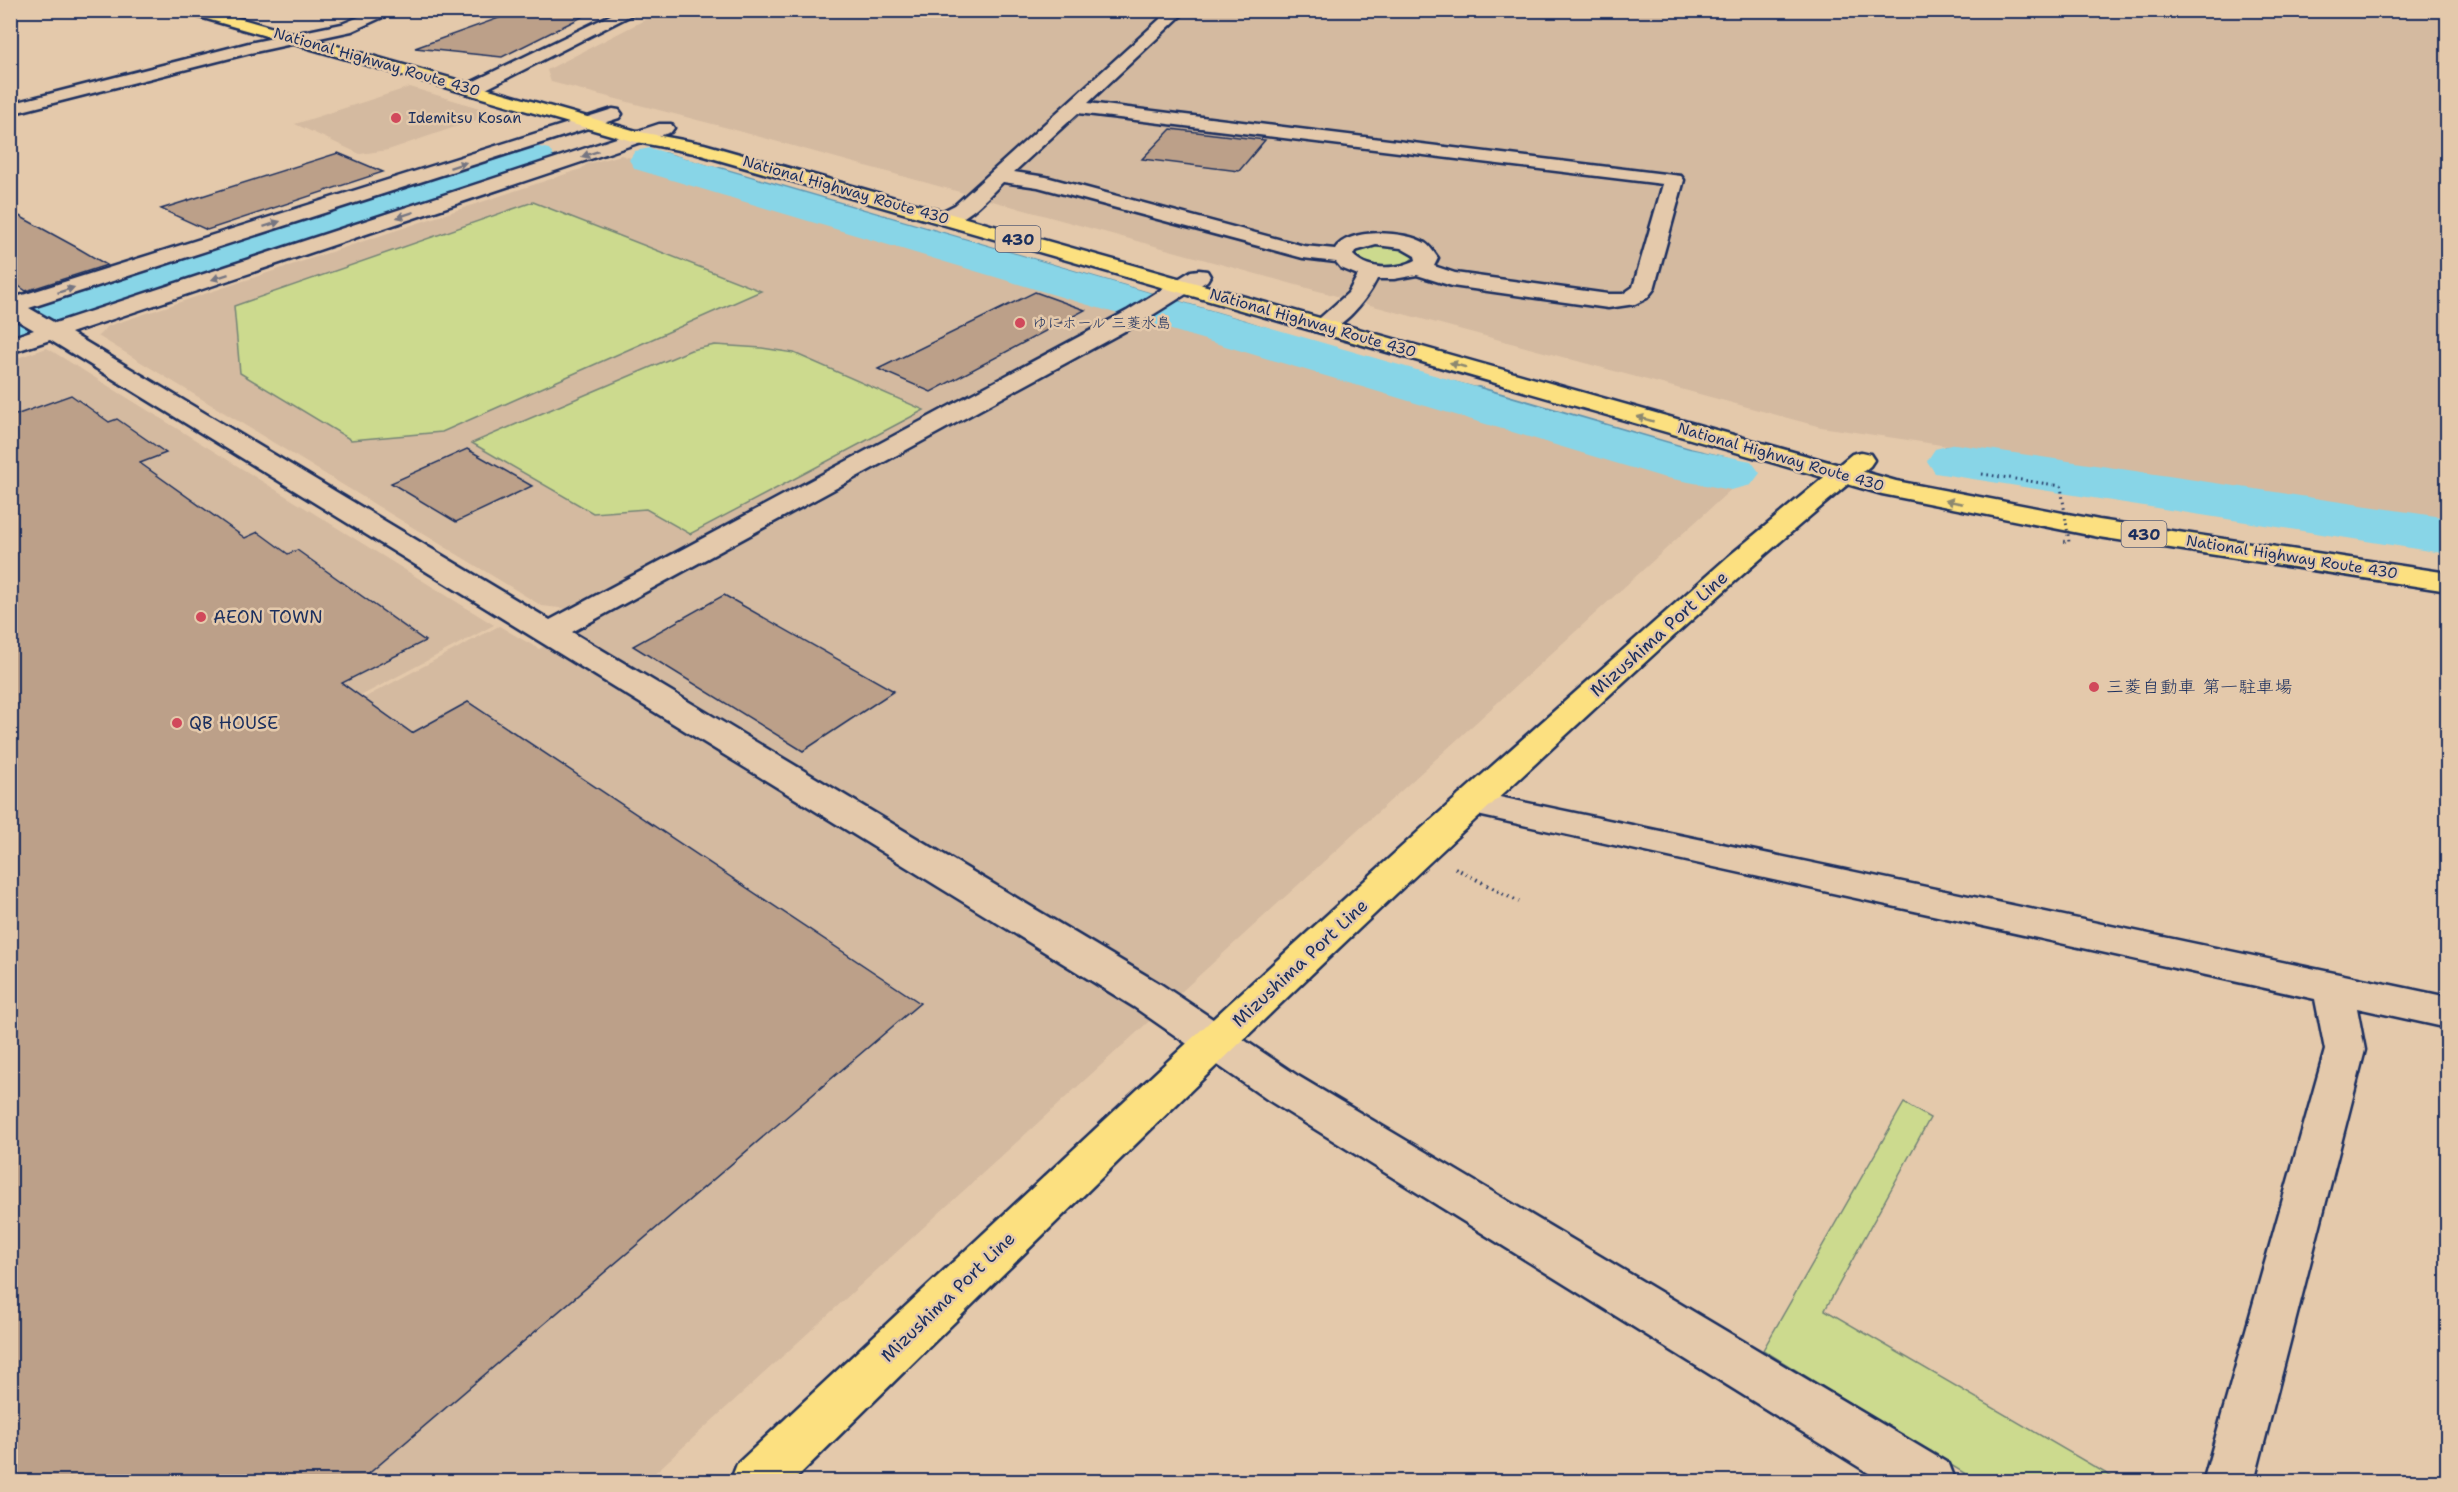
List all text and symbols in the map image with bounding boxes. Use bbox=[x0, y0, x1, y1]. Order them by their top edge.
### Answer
street label: National Highway Route 430 bbox=[271, 23, 483, 101]
place label: Idemitsu Kosan bbox=[408, 108, 521, 128]
marker: Idemitsu Kosan bbox=[389, 111, 403, 125]
one-way arrow bbox=[581, 149, 599, 159]
street label: National Highway Route 430 bbox=[740, 151, 952, 229]
one-way arrow bbox=[449, 160, 467, 169]
one-way arrow bbox=[396, 211, 414, 220]
one-way arrow bbox=[263, 219, 281, 228]
road number: 430 bbox=[996, 226, 1040, 252]
one-way arrow bbox=[210, 272, 228, 282]
one-way arrow bbox=[57, 284, 75, 294]
street label: National Highway Route 430 bbox=[1207, 284, 1419, 362]
place label: ゆにホール 三菱水島 bbox=[1032, 313, 1171, 333]
marker: ゆにホール 三菱水島 bbox=[1013, 316, 1027, 330]
one-way arrow bbox=[1449, 359, 1467, 369]
one-way arrow bbox=[1636, 414, 1654, 423]
street label: National Highway Route 430 bbox=[1675, 418, 1887, 496]
one-way arrow bbox=[1945, 497, 1964, 506]
road number: 430 bbox=[2122, 521, 2166, 547]
street label: National Highway Route 430 bbox=[2185, 530, 2399, 584]
street label: Mizushima Port Line bbox=[1585, 566, 1733, 702]
place label: AEON TOWN bbox=[213, 605, 323, 629]
marker: AEON TOWN bbox=[194, 610, 208, 624]
place label: 三菱自動車 第一駐車場 bbox=[2106, 675, 2292, 699]
marker: 三菱自動車 第一駐車場 bbox=[2087, 680, 2101, 694]
place label: QB HOUSE bbox=[189, 711, 278, 735]
marker: QB HOUSE bbox=[170, 716, 184, 730]
street label: Mizushima Port Line bbox=[1227, 894, 1373, 1032]
street label: Mizushima Port Line bbox=[876, 1227, 1020, 1367]

